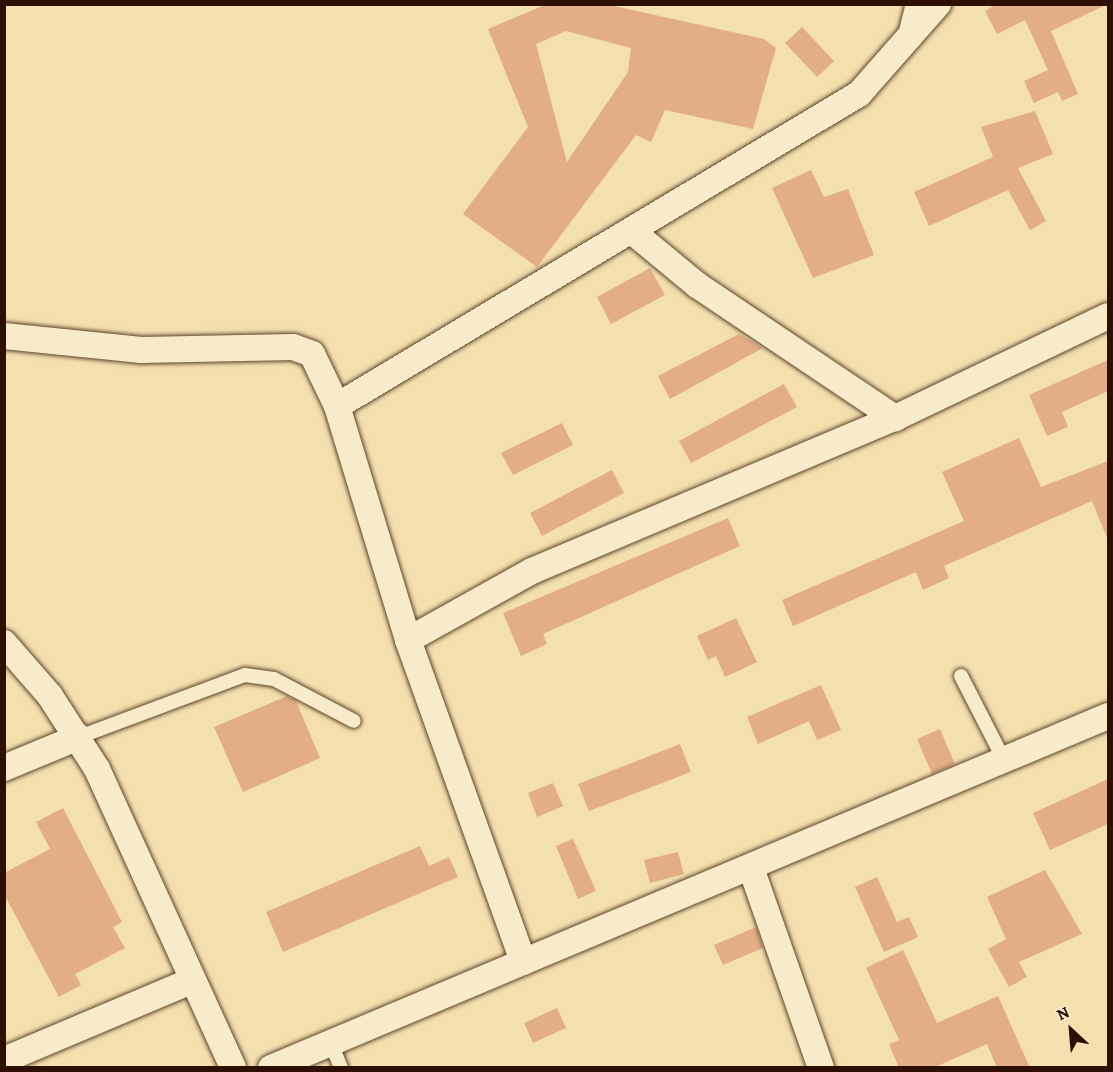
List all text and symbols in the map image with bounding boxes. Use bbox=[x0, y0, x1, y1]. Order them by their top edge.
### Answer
north arrow bbox=[1041, 1000, 1101, 1060]
text: N bbox=[1053, 1001, 1073, 1026]

